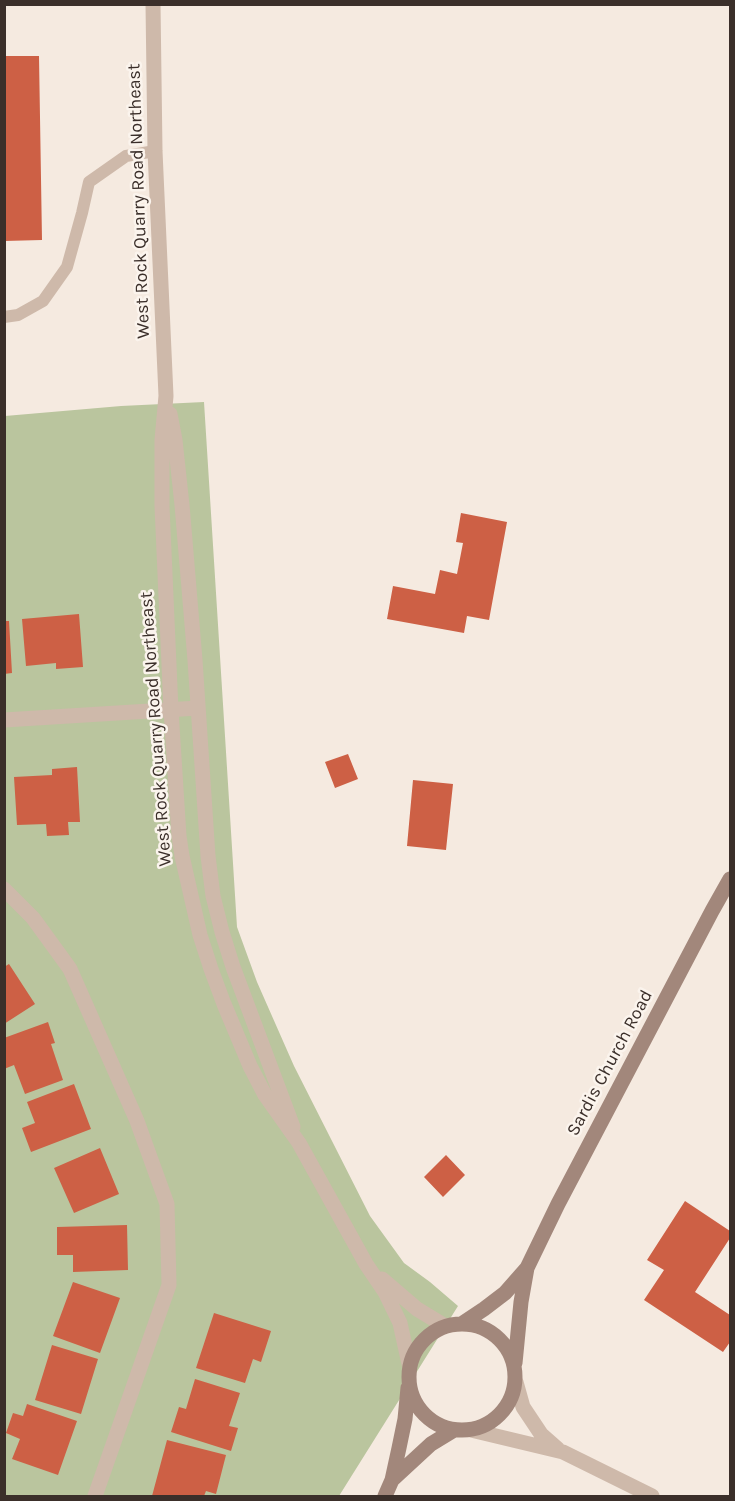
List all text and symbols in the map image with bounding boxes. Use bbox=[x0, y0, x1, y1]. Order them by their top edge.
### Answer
street label: West Rock Quarry Road Northeast bbox=[123, 63, 155, 339]
street label: West Rock Quarry Road Northeast bbox=[136, 591, 176, 867]
street label: Sardis Church Road bbox=[562, 986, 658, 1140]

